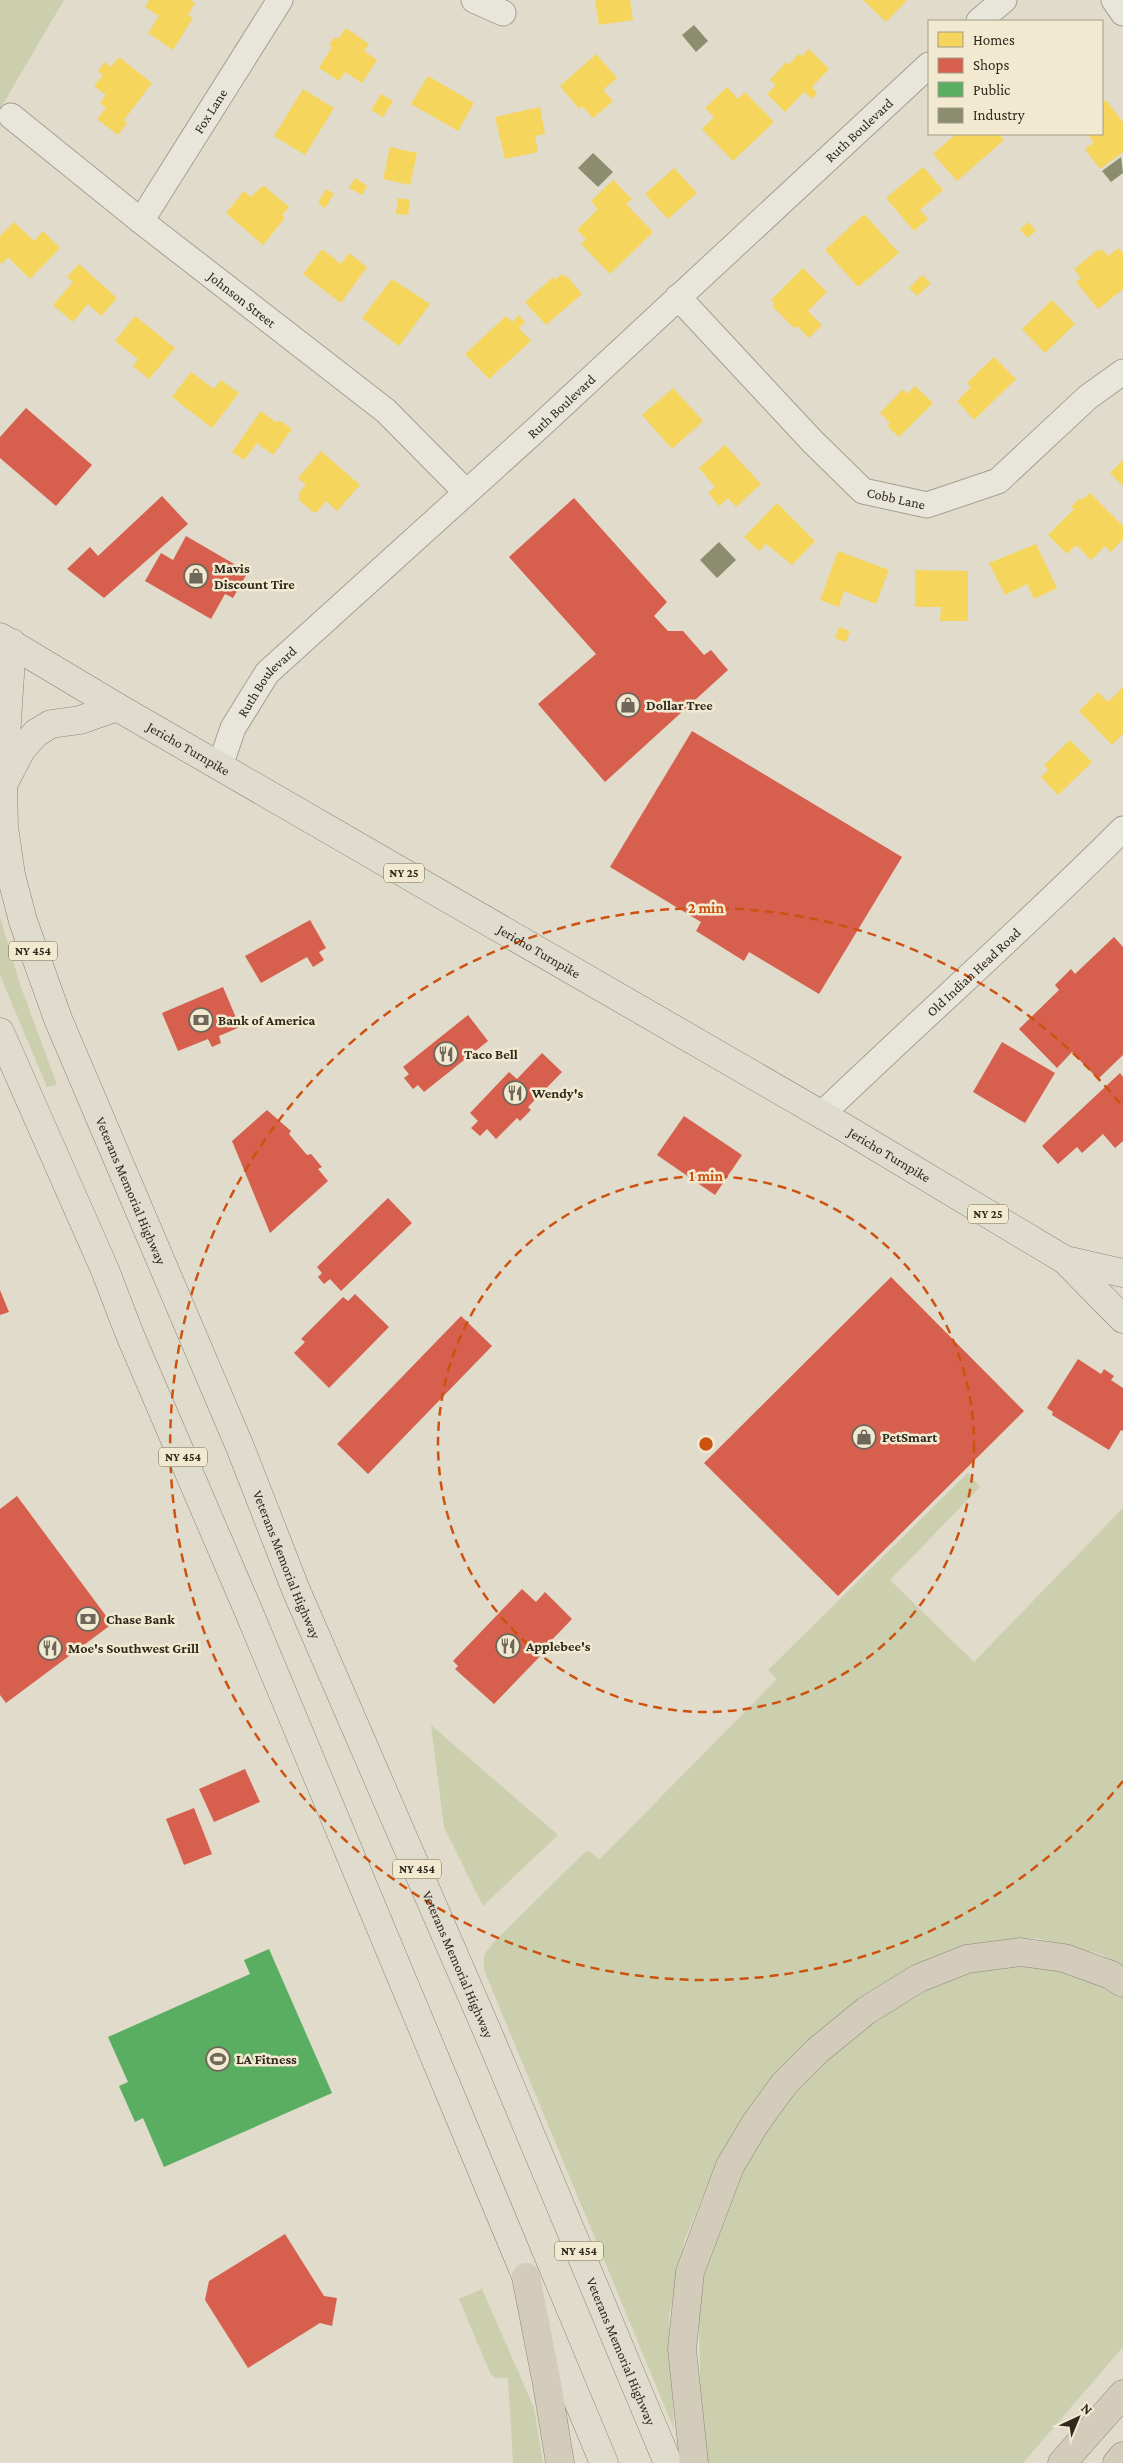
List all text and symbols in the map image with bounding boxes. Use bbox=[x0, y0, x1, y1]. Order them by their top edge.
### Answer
legend bbox=[928, 20, 1103, 135]
text: Homes bbox=[973, 32, 1015, 48]
text: Shops bbox=[973, 57, 1009, 74]
text: Public bbox=[973, 82, 1011, 98]
street label: Fox Lane bbox=[190, 86, 230, 136]
street label: Ruth Boulevard bbox=[822, 94, 897, 165]
text: Industry bbox=[973, 107, 1025, 124]
street label: Johnson Street bbox=[203, 267, 280, 331]
street label: Ruth Boulevard bbox=[524, 371, 599, 442]
street label: Cobb Lane bbox=[865, 484, 927, 512]
place label: Mavis Discount Tire bbox=[214, 560, 295, 592]
shop icon: Mavis Discount Tire bbox=[183, 563, 209, 589]
street label: Ruth Boulevard bbox=[234, 642, 300, 720]
shop icon: Dollar Tree bbox=[615, 692, 641, 718]
place label: Dollar Tree bbox=[646, 697, 713, 713]
street label: Jericho Turnpike bbox=[143, 717, 233, 779]
road number: NY 25 bbox=[384, 864, 424, 882]
text: 2 min bbox=[688, 900, 724, 916]
street label: Jericho Turnpike bbox=[493, 920, 583, 981]
street label: Old Indian Head Road bbox=[923, 924, 1024, 1020]
road number: NY 454 bbox=[9, 941, 57, 960]
bank icon: Bank of America bbox=[188, 1007, 214, 1033]
place label: Bank of America bbox=[218, 1012, 315, 1028]
restaurant icon: Taco Bell bbox=[433, 1041, 459, 1067]
place label: Taco Bell bbox=[464, 1046, 518, 1062]
restaurant icon: Wendy's bbox=[502, 1080, 528, 1106]
place label: Wendy's bbox=[531, 1085, 584, 1101]
street label: Veterans Memorial Highway bbox=[93, 1115, 170, 1267]
street label: Jericho Turnpike bbox=[844, 1123, 933, 1185]
text: 1 min bbox=[689, 1168, 723, 1184]
road number: NY 25 bbox=[968, 1204, 1008, 1224]
shop icon: PetSmart bbox=[851, 1424, 877, 1450]
place label: PetSmart bbox=[882, 1429, 938, 1445]
centre of rings bbox=[697, 1435, 715, 1453]
road number: NY 454 bbox=[159, 1448, 207, 1466]
street label: Veterans Memorial Highway bbox=[250, 1488, 324, 1642]
bank icon: Chase Bank bbox=[75, 1606, 101, 1632]
place label: Chase Bank bbox=[106, 1611, 175, 1627]
restaurant icon: Applebee's bbox=[495, 1633, 521, 1659]
restaurant icon: Moe's Southwest Grill bbox=[37, 1635, 63, 1661]
place label: Applebee's bbox=[525, 1638, 591, 1654]
place label: Moe's Southwest Grill bbox=[68, 1640, 199, 1656]
road number: NY 454 bbox=[393, 1860, 441, 1878]
street label: Veterans Memorial Highway bbox=[419, 1888, 497, 2041]
sports icon: LA Fitness bbox=[205, 2046, 231, 2072]
place label: LA Fitness bbox=[236, 2051, 297, 2067]
road number: NY 454 bbox=[555, 2242, 603, 2260]
street label: Veterans Memorial Highway bbox=[583, 2275, 660, 2428]
north arrow bbox=[1053, 2393, 1103, 2443]
text: N bbox=[1078, 2400, 1096, 2418]

